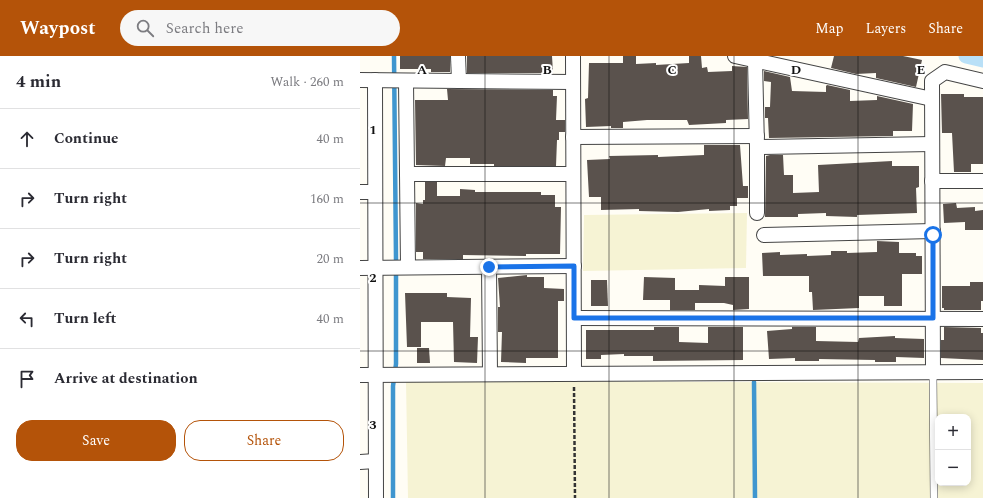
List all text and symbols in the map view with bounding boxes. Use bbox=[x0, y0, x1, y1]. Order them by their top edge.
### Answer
search box bbox=[120, 10, 400, 46]
text: Waypost bbox=[20, 14, 96, 43]
icon: search bbox=[134, 17, 156, 39]
text: Search here bbox=[166, 17, 243, 40]
text: Map bbox=[815, 18, 844, 39]
text: Layers bbox=[866, 18, 906, 39]
text: Share bbox=[928, 18, 963, 39]
text: A bbox=[417, 60, 427, 80]
text: B bbox=[542, 60, 552, 80]
text: C bbox=[667, 60, 677, 80]
text: D bbox=[791, 60, 801, 80]
text: E bbox=[917, 60, 926, 80]
text: 4 min bbox=[16, 69, 61, 95]
text: Walk · 260 m bbox=[270, 72, 344, 92]
text: 1 bbox=[369, 120, 377, 140]
text: Continue bbox=[54, 127, 119, 150]
icon: ahead bbox=[16, 128, 38, 150]
text: 40 m bbox=[317, 129, 344, 149]
text: Turn right bbox=[54, 187, 127, 210]
icon: right bbox=[16, 188, 38, 210]
text: 160 m bbox=[310, 189, 344, 209]
route start bbox=[924, 226, 942, 244]
text: Turn right bbox=[54, 247, 127, 270]
icon: right bbox=[16, 248, 38, 270]
text: 20 m bbox=[317, 249, 344, 269]
route end bbox=[480, 258, 498, 276]
text: 2 bbox=[369, 268, 377, 288]
text: Turn left bbox=[54, 307, 116, 330]
icon: left bbox=[16, 308, 38, 330]
text: 40 m bbox=[317, 309, 344, 329]
text: Arrive at destination bbox=[54, 367, 198, 390]
icon: arrive bbox=[16, 368, 38, 390]
map controls bbox=[935, 414, 971, 486]
button: + bbox=[935, 414, 971, 450]
text: 3 bbox=[369, 415, 377, 435]
button: Save bbox=[16, 420, 176, 461]
button: Share bbox=[184, 420, 344, 461]
button: − bbox=[935, 450, 971, 486]

